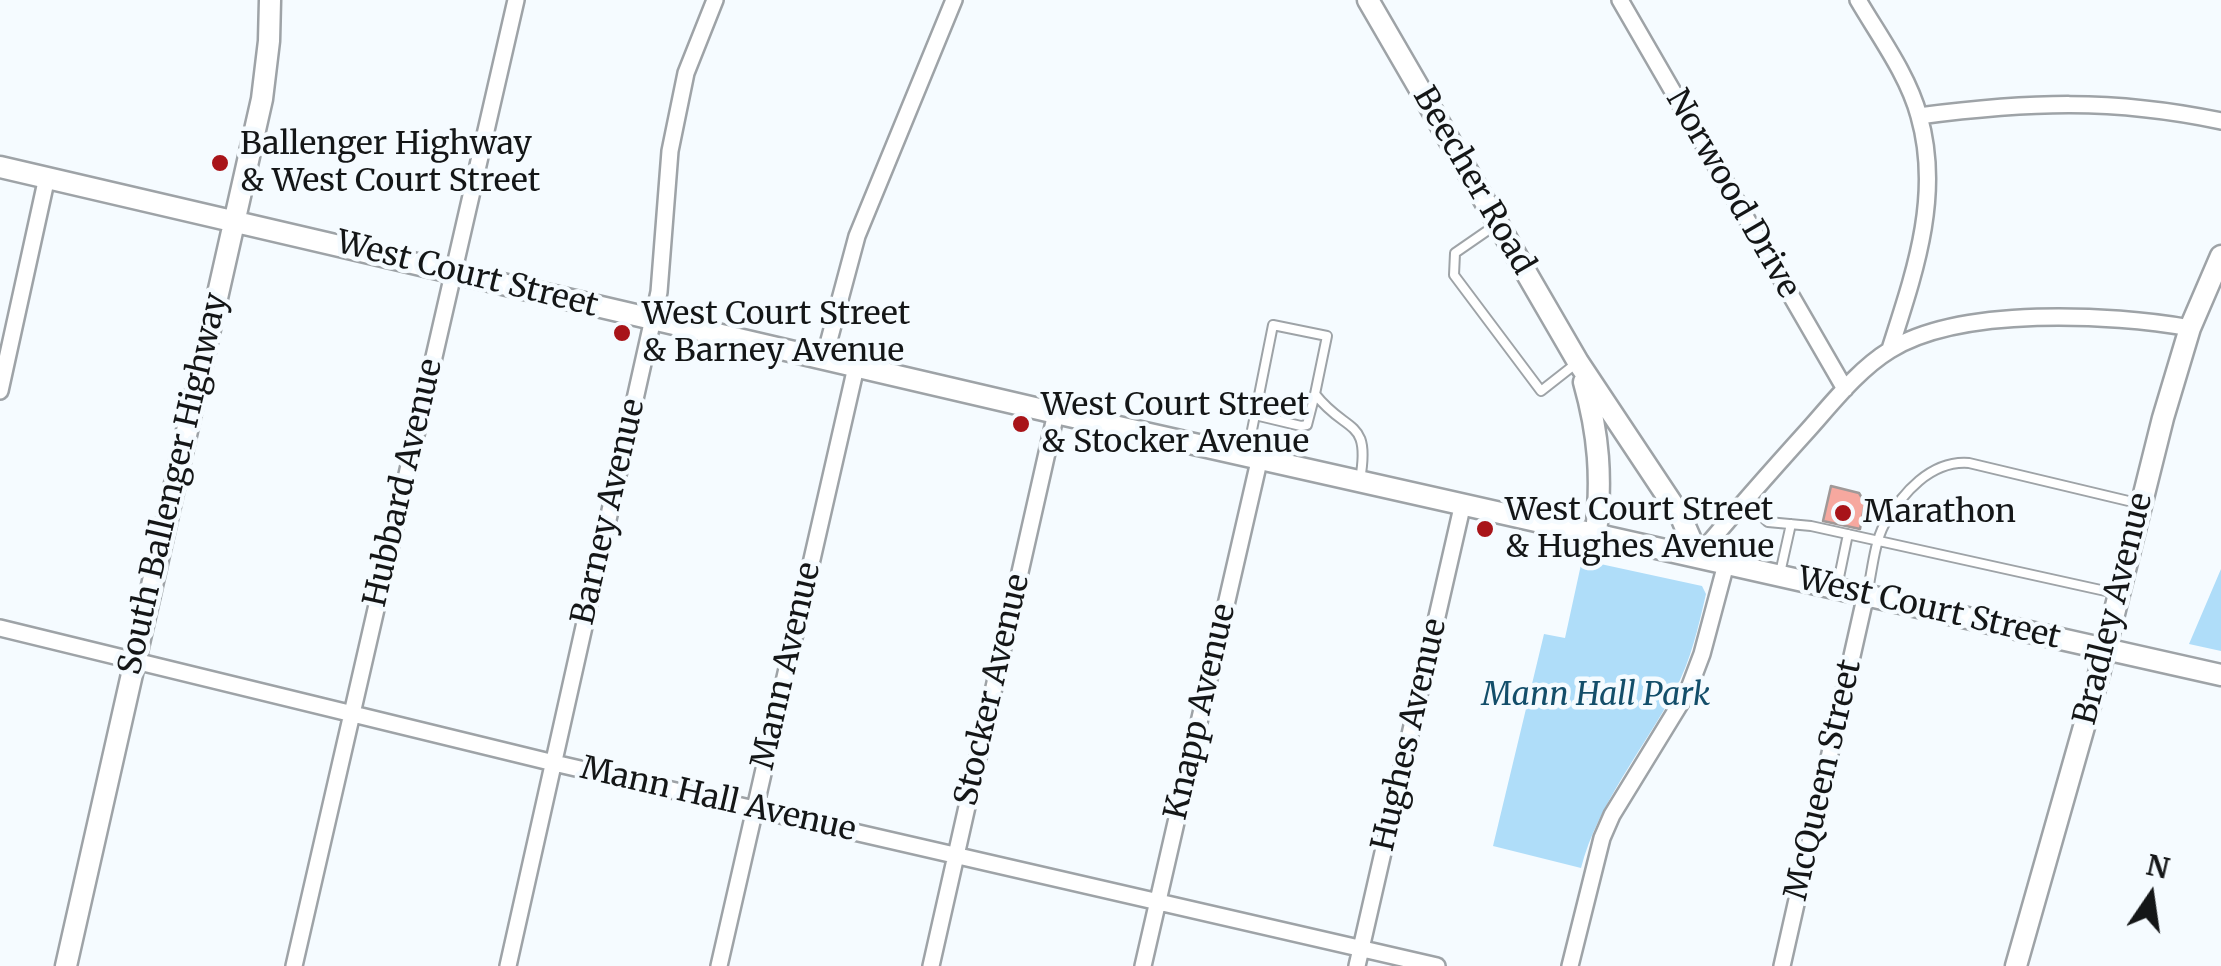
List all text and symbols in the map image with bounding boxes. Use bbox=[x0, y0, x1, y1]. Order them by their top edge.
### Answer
street label: Beecher Road bbox=[1404, 80, 1542, 282]
street label: Norwood Drive bbox=[1657, 83, 1807, 305]
place label: Ballenger Highway & West Court Street bbox=[240, 126, 540, 201]
marker: Ballenger Highway & West Court Street bbox=[209, 152, 231, 174]
street label: West Court Street bbox=[332, 224, 602, 326]
street label: South Ballenger Highway bbox=[111, 289, 237, 679]
place label: West Court Street & Barney Avenue bbox=[642, 296, 910, 371]
marker: West Court Street & Barney Avenue bbox=[611, 322, 633, 344]
street label: Hubbard Avenue bbox=[357, 355, 451, 611]
place label: West Court Street & Stocker Avenue bbox=[1041, 387, 1309, 462]
street label: Barney Avenue bbox=[564, 395, 654, 629]
marker: West Court Street & Stocker Avenue bbox=[1010, 413, 1032, 435]
street label: Bradley Avenue bbox=[2067, 489, 2161, 729]
place label: West Court Street & Hughes Avenue bbox=[1505, 492, 1774, 567]
place label: Marathon bbox=[1863, 494, 2016, 532]
marker: Marathon bbox=[1832, 502, 1854, 524]
marker: West Court Street & Hughes Avenue bbox=[1474, 518, 1496, 540]
street label: Mann Avenue bbox=[745, 559, 829, 773]
street label: West Court Street bbox=[1794, 560, 2064, 658]
street label: Stocker Avenue bbox=[948, 571, 1038, 809]
street label: Knapp Avenue bbox=[1158, 600, 1244, 824]
street label: Hughes Avenue bbox=[1365, 615, 1455, 855]
street label: McQueen Street bbox=[1778, 656, 1870, 904]
park label: Mann Hall Park bbox=[1482, 677, 1710, 715]
street label: Mann Hall Avenue bbox=[577, 750, 859, 850]
north arrow bbox=[2101, 846, 2201, 946]
text: N bbox=[2143, 847, 2173, 887]

